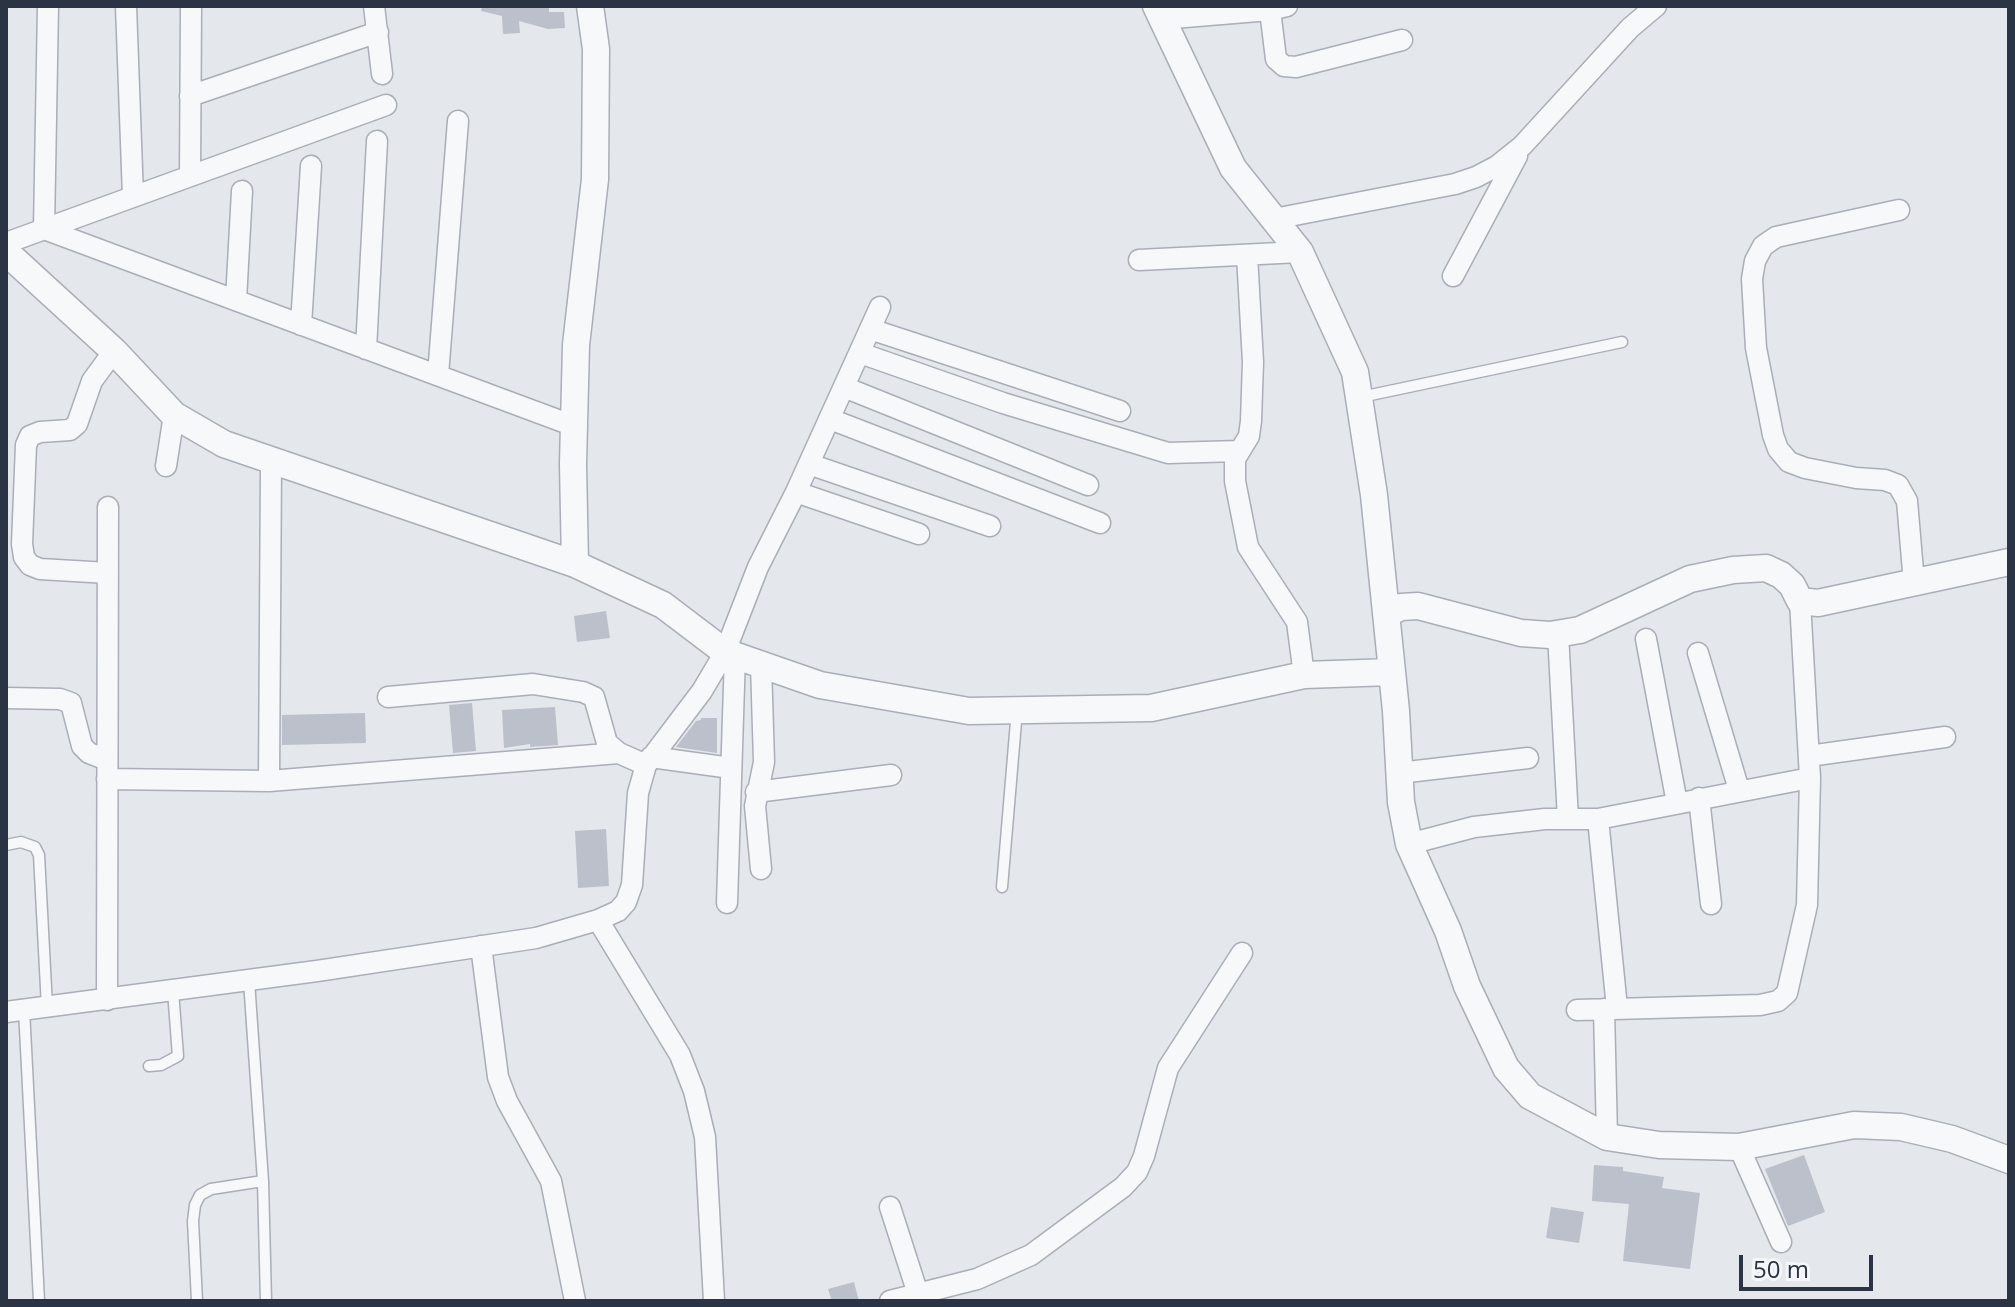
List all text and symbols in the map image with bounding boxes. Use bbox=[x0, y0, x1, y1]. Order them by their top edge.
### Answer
scale bar bbox=[1743, 1239, 1877, 1289]
text: 50 m bbox=[1753, 1252, 1809, 1285]

